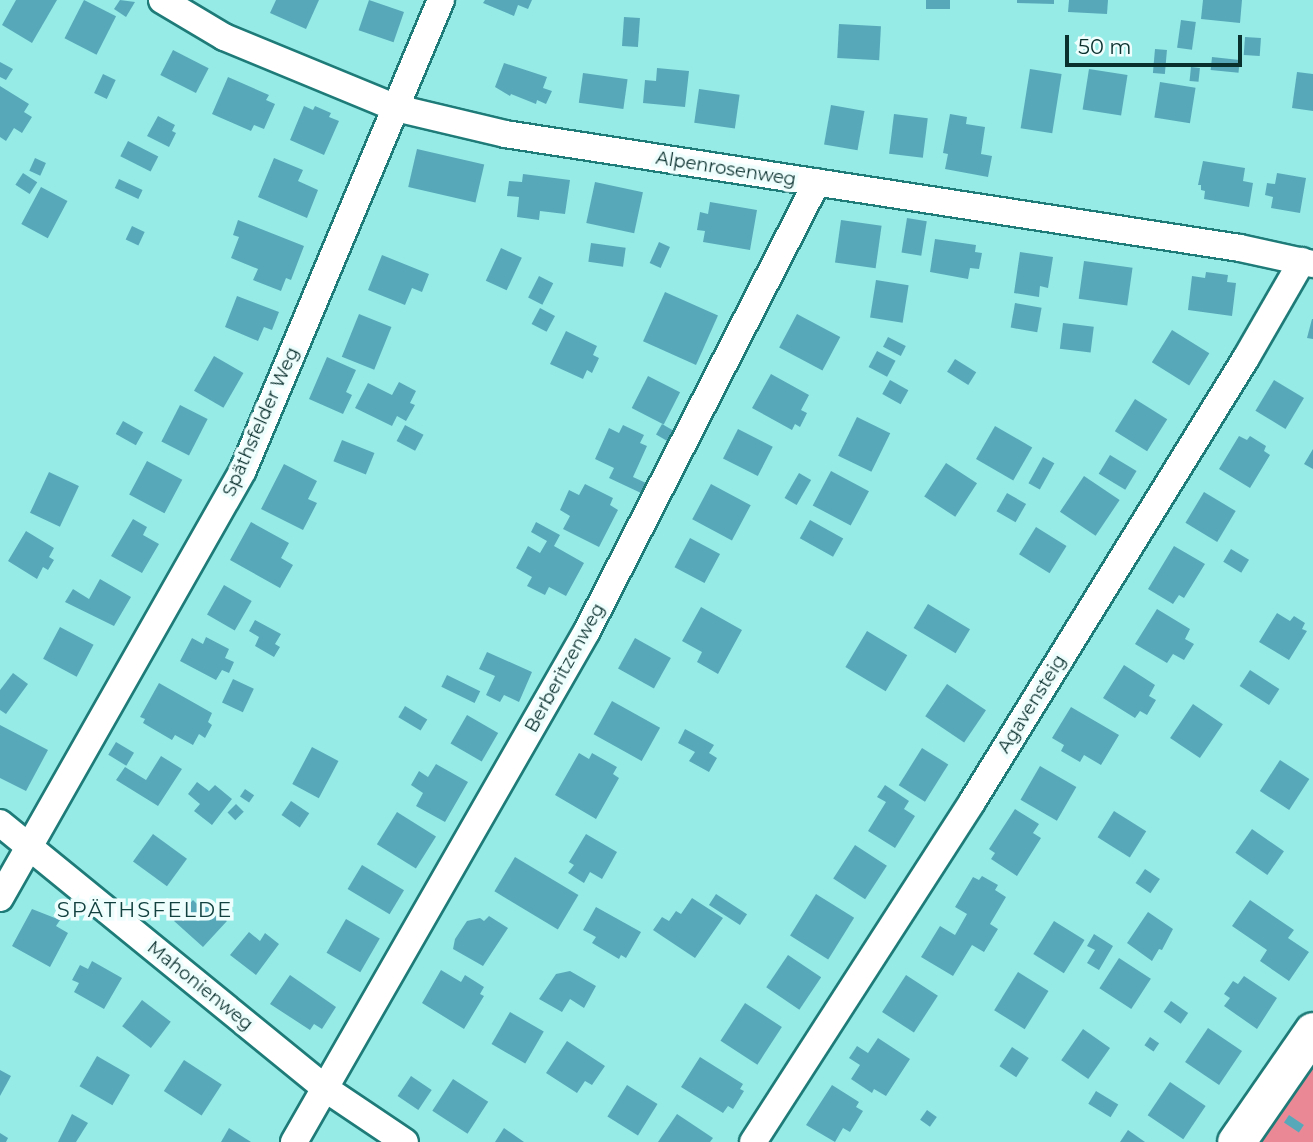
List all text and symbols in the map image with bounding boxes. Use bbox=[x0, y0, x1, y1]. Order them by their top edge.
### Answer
scale bar bbox=[1068, 21, 1245, 65]
text: 50 m bbox=[1078, 34, 1132, 59]
street label: Alpenrosenweg bbox=[654, 147, 798, 191]
street label: Späthsfelder Weg bbox=[218, 344, 304, 500]
street label: Berberitzenweg bbox=[521, 600, 609, 736]
street label: Agavensteig bbox=[993, 651, 1071, 757]
district label: SPÄTHSFELDE bbox=[58, 897, 232, 923]
street label: Mahonienweg bbox=[143, 937, 257, 1035]

